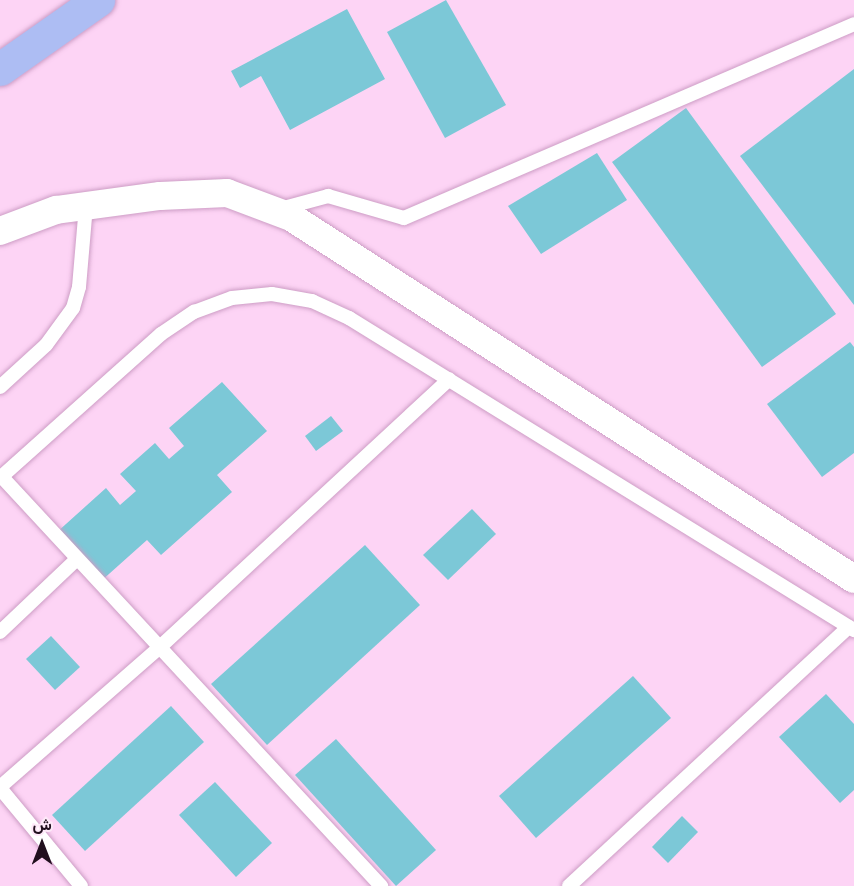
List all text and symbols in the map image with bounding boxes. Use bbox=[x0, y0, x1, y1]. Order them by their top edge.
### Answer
north arrow bbox=[12, 814, 72, 874]
text: ش bbox=[32, 816, 52, 836]

